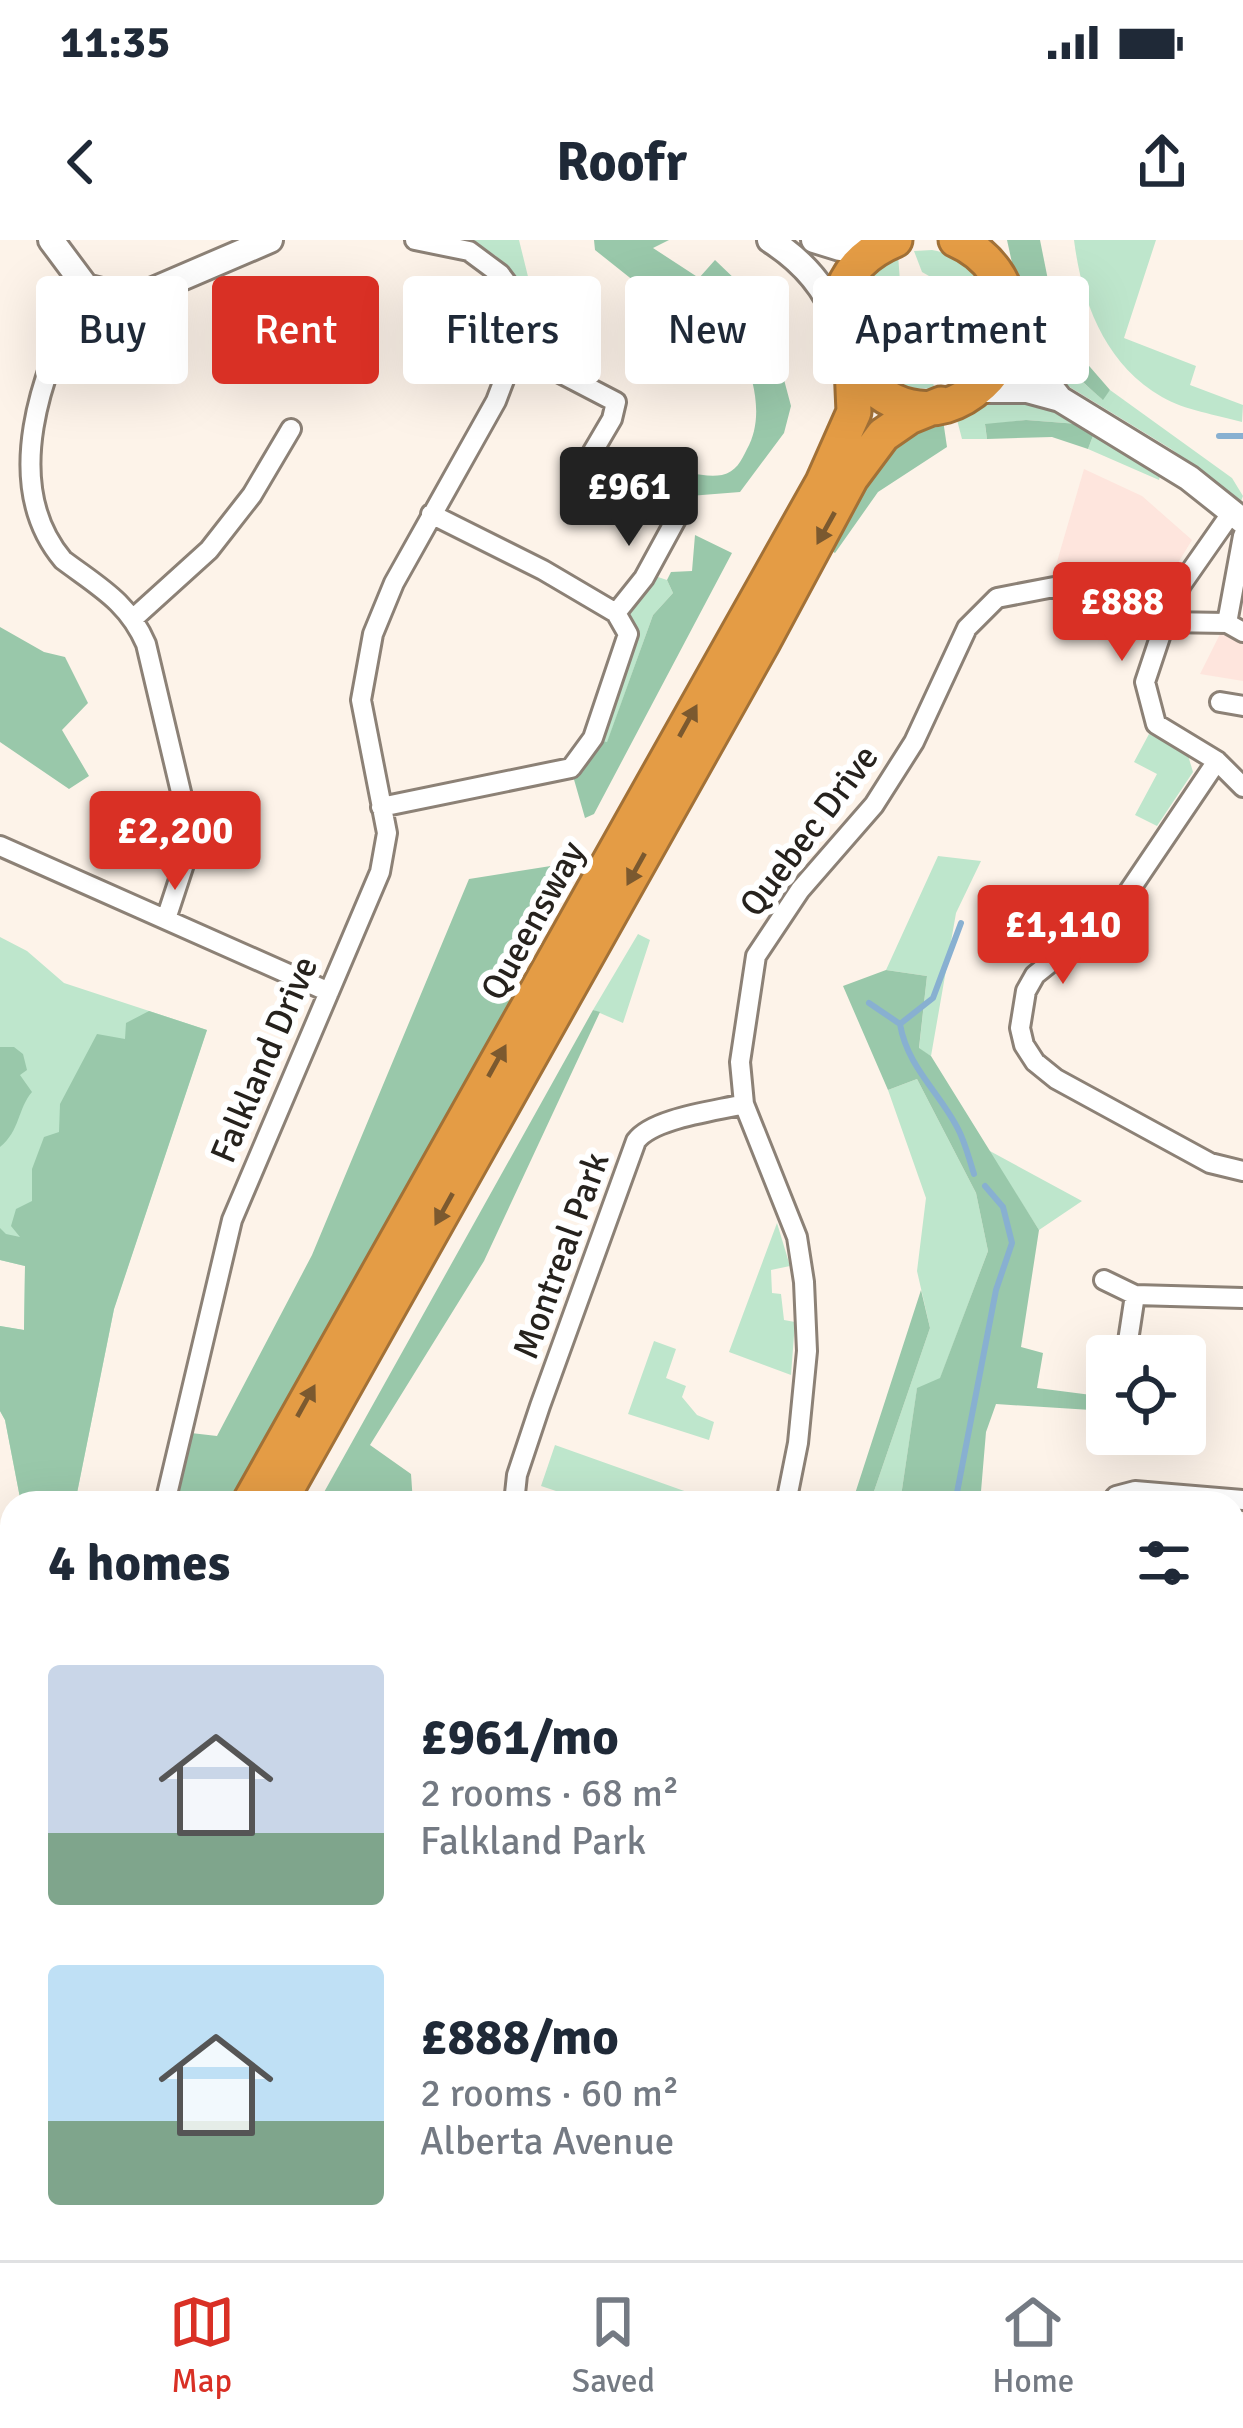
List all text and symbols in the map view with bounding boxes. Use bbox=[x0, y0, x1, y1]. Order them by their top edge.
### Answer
text: 11:35 bbox=[60, 15, 170, 70]
icon: back bbox=[48, 129, 114, 195]
text: Roofr bbox=[556, 129, 687, 196]
icon: share bbox=[1129, 129, 1195, 195]
chip: Buy bbox=[36, 276, 188, 384]
chip: Rent bbox=[212, 276, 379, 384]
chip: Filters bbox=[403, 276, 601, 384]
chip: New bbox=[625, 276, 789, 384]
chip: Apartment bbox=[813, 276, 1089, 384]
pin: £961 bbox=[558, 447, 700, 549]
text: £961 bbox=[587, 462, 671, 510]
one-way arrow bbox=[816, 511, 837, 546]
pin: £888 bbox=[1051, 562, 1193, 664]
text: £888 bbox=[1080, 577, 1164, 625]
one-way arrow bbox=[677, 704, 698, 737]
street label: Quebec Drive bbox=[730, 736, 888, 926]
pin: £2,200 bbox=[77, 791, 273, 893]
text: £2,200 bbox=[117, 806, 233, 854]
street label: Queensway bbox=[471, 833, 595, 1008]
one-way arrow bbox=[626, 852, 647, 885]
pin: £1,110 bbox=[965, 885, 1161, 987]
text: £1,110 bbox=[1005, 900, 1121, 948]
street label: Falkland Drive bbox=[201, 950, 328, 1170]
one-way arrow bbox=[486, 1044, 507, 1077]
street label: Montreal Park bbox=[503, 1146, 620, 1365]
one-way arrow bbox=[435, 1192, 456, 1225]
map controls bbox=[1086, 1335, 1206, 1455]
button: locate bbox=[1086, 1335, 1206, 1455]
one-way arrow bbox=[295, 1383, 316, 1418]
icon: filters bbox=[1131, 1530, 1197, 1596]
text: 4 homes bbox=[48, 1532, 230, 1595]
text: £961/mo bbox=[420, 1706, 619, 1769]
icon: home bbox=[144, 1713, 288, 1857]
text: 2 rooms · 68 m² bbox=[420, 1769, 679, 1817]
text: Falkland Park bbox=[420, 1817, 646, 1865]
text: £888/mo bbox=[420, 2006, 619, 2069]
icon: home bbox=[144, 2013, 288, 2157]
text: 2 rooms · 60 m² bbox=[420, 2069, 679, 2117]
text: Alberta Avenue bbox=[420, 2117, 674, 2165]
tab: Map bbox=[169, 2289, 235, 2402]
tab: Saved bbox=[572, 2289, 655, 2402]
tab: Home bbox=[992, 2289, 1074, 2402]

